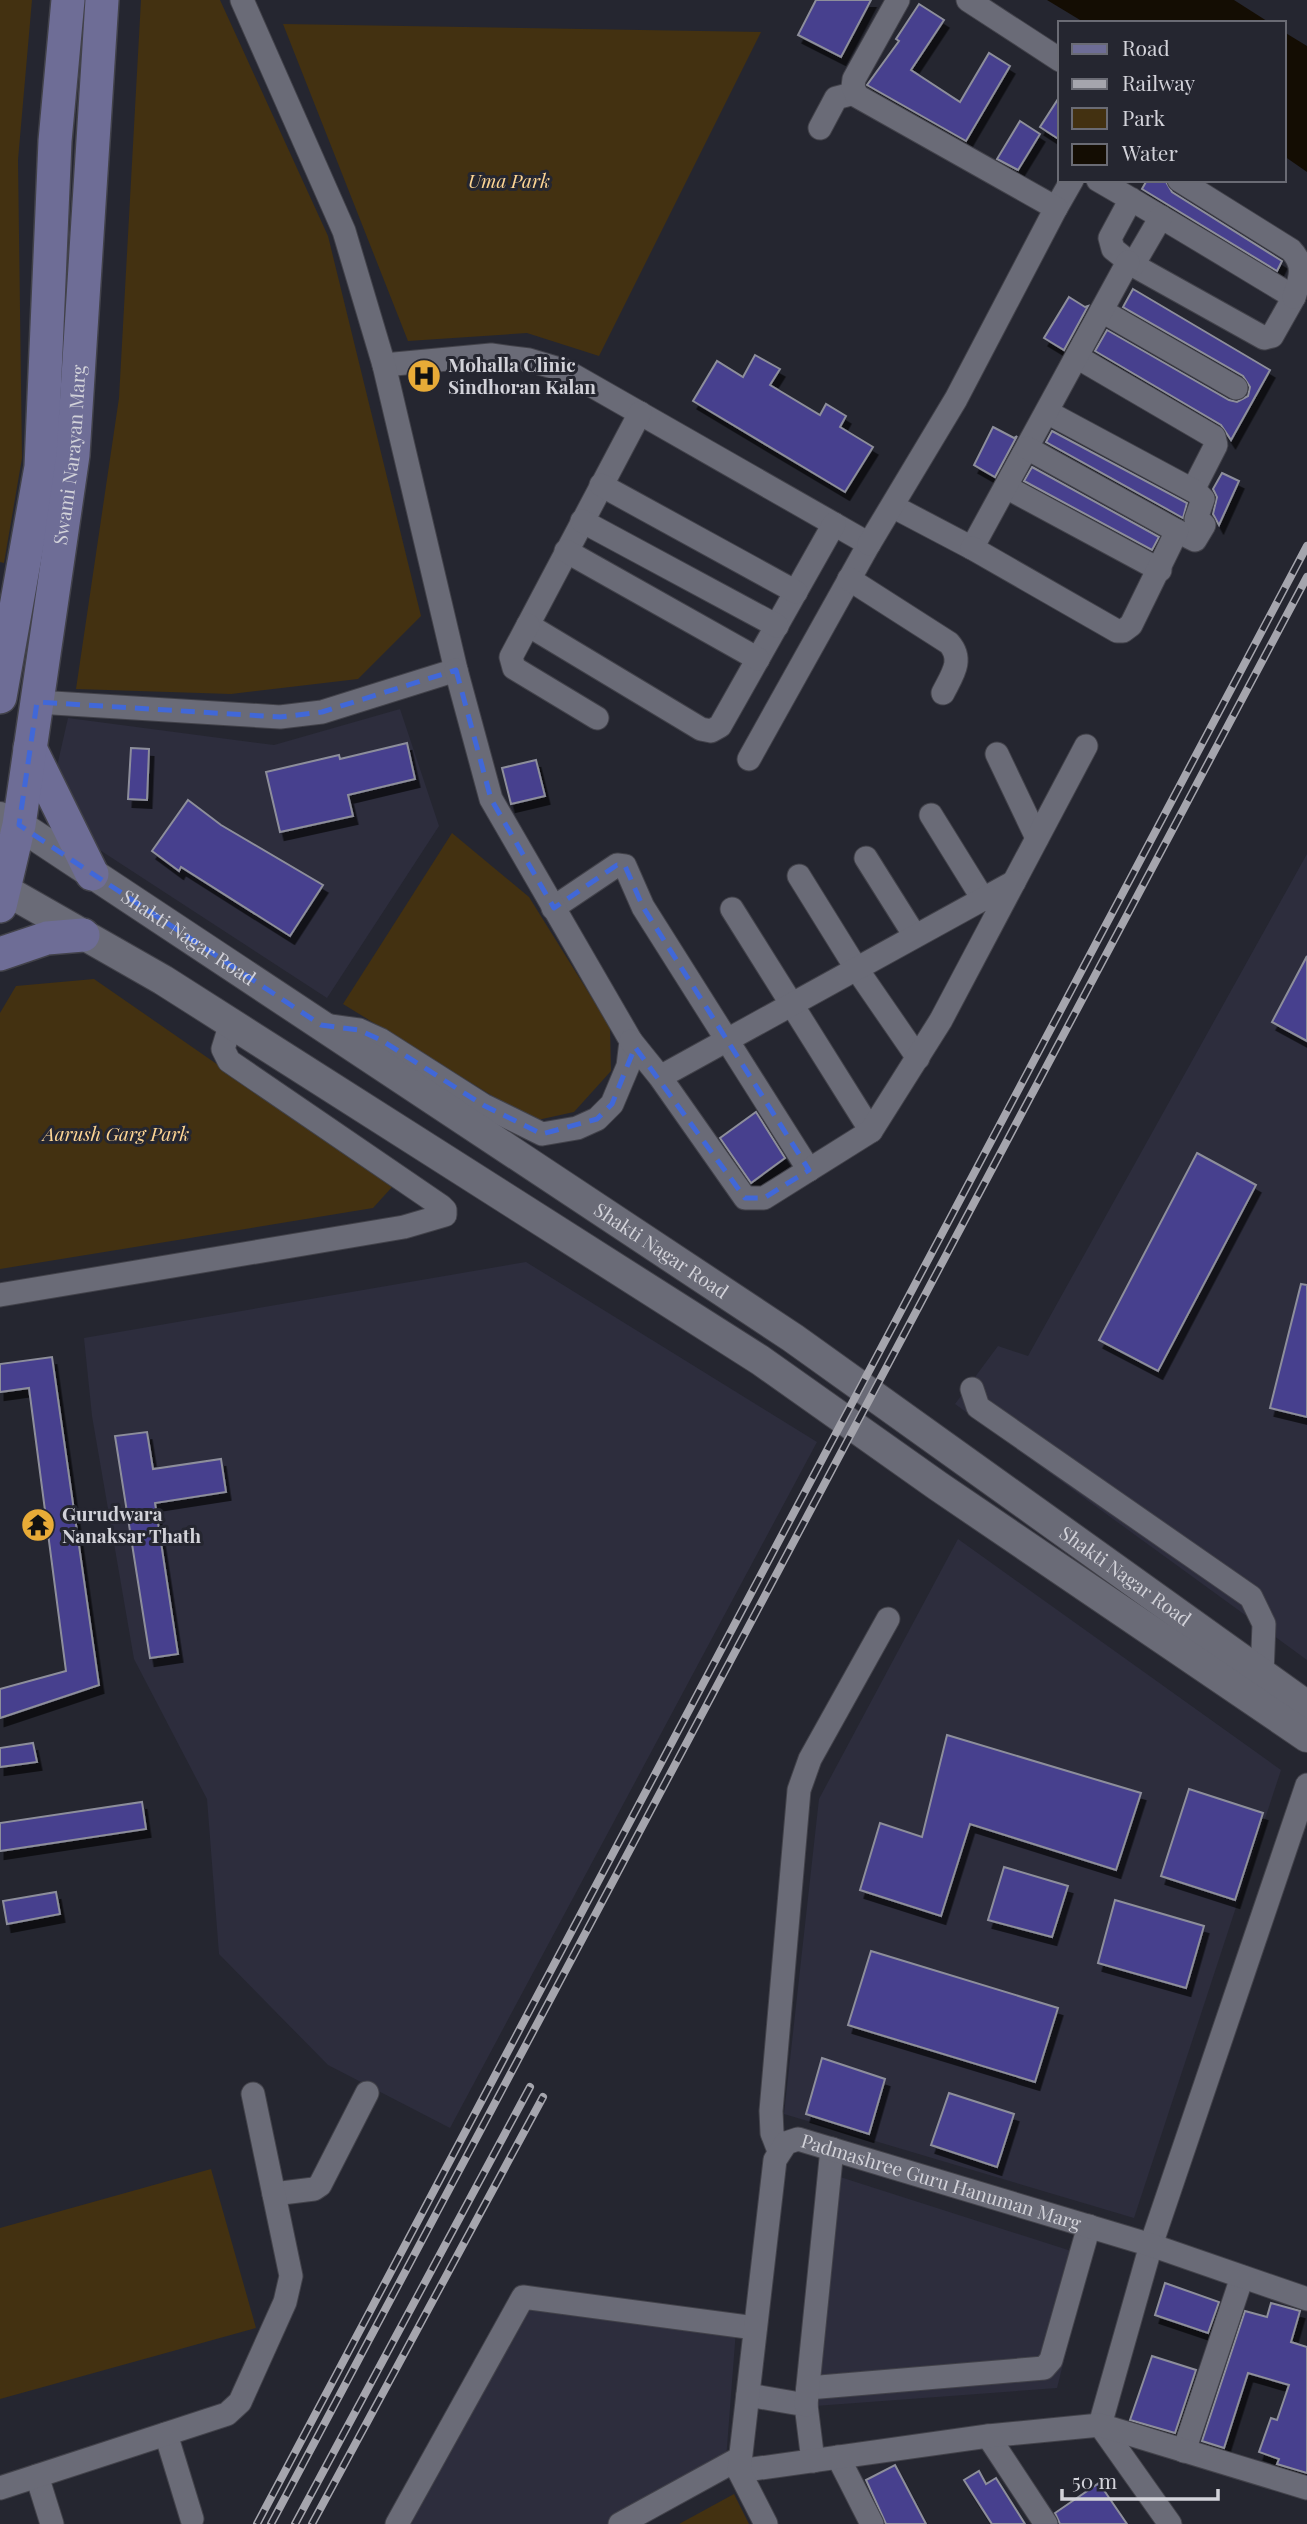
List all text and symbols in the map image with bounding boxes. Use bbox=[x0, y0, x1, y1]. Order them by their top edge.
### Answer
legend bbox=[1058, 21, 1286, 182]
text: Road bbox=[1122, 33, 1170, 61]
text: Railway bbox=[1122, 68, 1196, 96]
text: Park bbox=[1122, 103, 1166, 131]
text: Water bbox=[1121, 138, 1178, 166]
park label: Uma Park bbox=[468, 167, 550, 193]
place label: Mohalla Clinic Sindhoran Kalan bbox=[448, 351, 596, 399]
hospital icon: Mohalla Clinic Sindhoran Kalan bbox=[405, 357, 443, 395]
street label: Swami Narayan Marg bbox=[46, 364, 91, 547]
street label: Shakti Nagar Road bbox=[117, 883, 261, 991]
park label: Aarush Garg Park bbox=[41, 1120, 189, 1146]
street label: Shakti Nagar Road bbox=[589, 1196, 734, 1304]
place label: Gurudwara Nanaksar Thath bbox=[62, 1500, 202, 1548]
temple icon: Gurudwara Nanaksar Thath bbox=[19, 1506, 57, 1544]
street label: Shakti Nagar Road bbox=[1055, 1519, 1197, 1631]
street label: Padmashree Guru Hanuman Marg bbox=[798, 2127, 1085, 2235]
scale bar bbox=[1062, 2458, 1218, 2502]
text: 50 m bbox=[1072, 2466, 1118, 2494]

